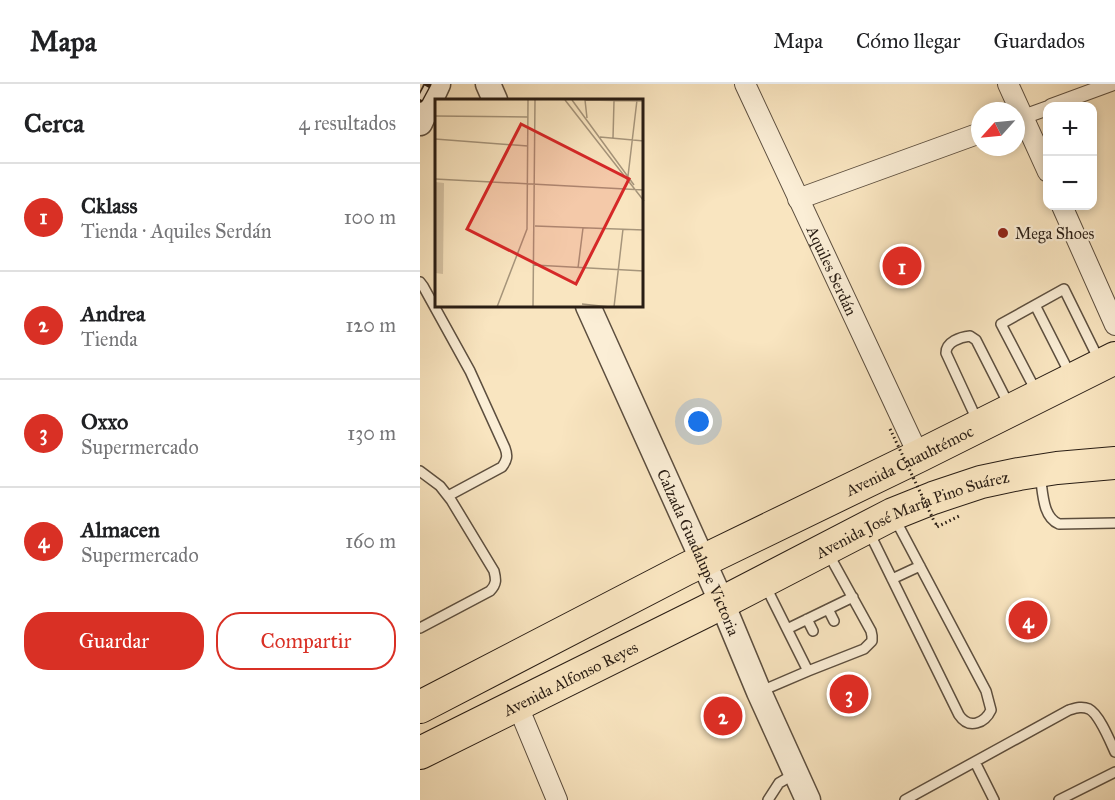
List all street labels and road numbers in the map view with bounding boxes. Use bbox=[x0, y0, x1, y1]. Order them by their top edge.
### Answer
street label: Aquiles Serdán bbox=[802, 222, 861, 319]
street label: Avenida Cuauhtémoc bbox=[842, 421, 977, 501]
street label: Calzada Guadalupe Victoria bbox=[653, 466, 744, 639]
street label: Avenida José María Pino Suárez bbox=[812, 467, 1011, 563]
street label: Avenida Alfonso Reyes bbox=[499, 637, 641, 721]

